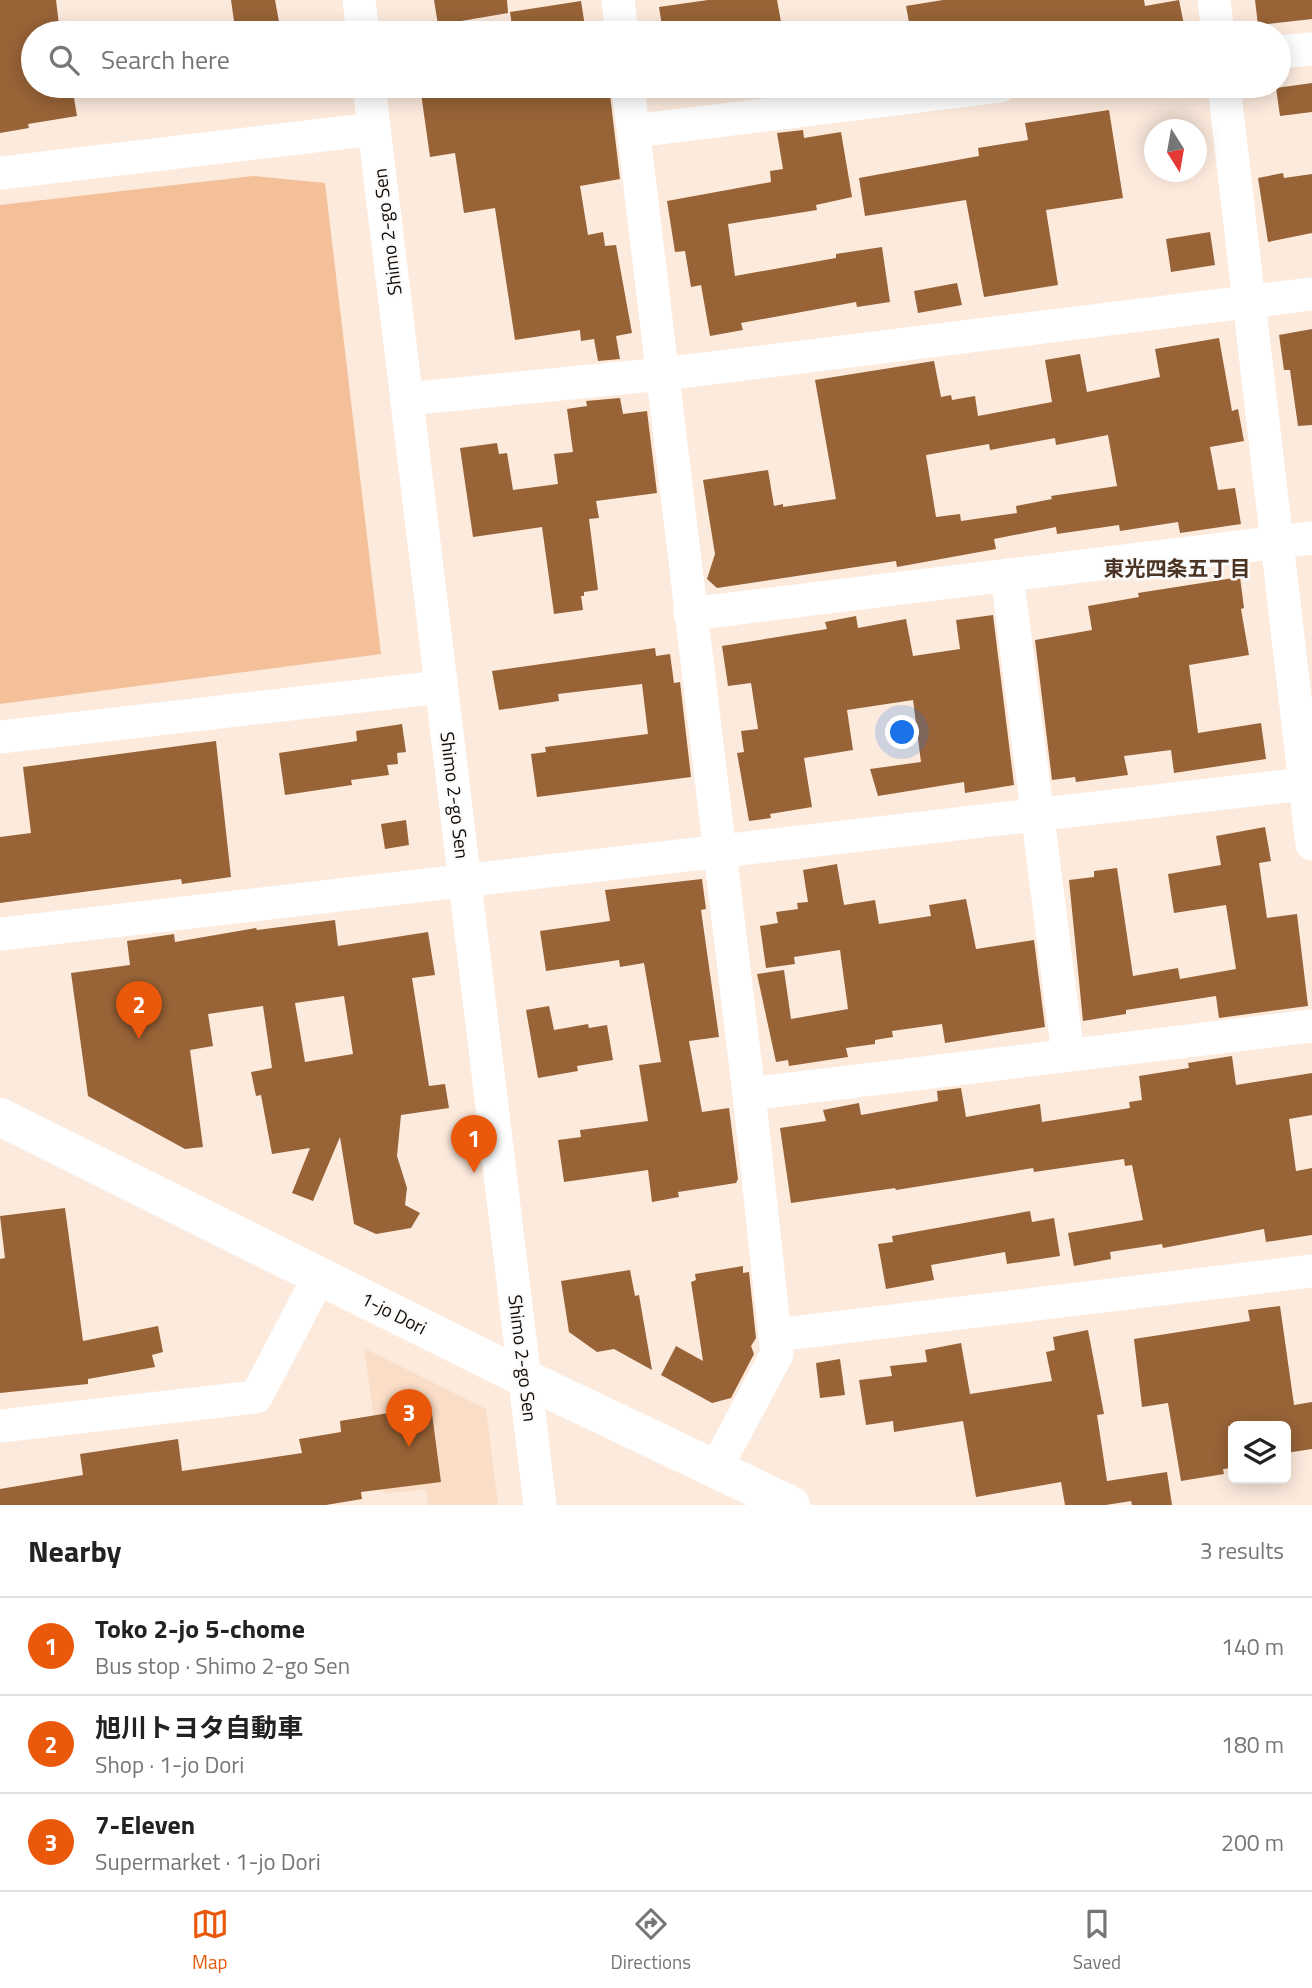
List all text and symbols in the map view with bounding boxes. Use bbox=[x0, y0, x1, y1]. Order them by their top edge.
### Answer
search box bbox=[21, 21, 1291, 98]
text: Search here bbox=[101, 40, 230, 79]
icon: search bbox=[45, 41, 83, 79]
north arrow bbox=[1144, 119, 1207, 182]
street label: Shimo 2-go Sen bbox=[364, 167, 409, 297]
district label: 東光四条五丁目 bbox=[1104, 552, 1251, 584]
your location bbox=[885, 715, 919, 749]
street label: Shimo 2-go Sen bbox=[433, 730, 478, 860]
pin: 2 bbox=[116, 981, 162, 1039]
pin: 1 bbox=[451, 1115, 497, 1173]
street label: 1-jo Dori bbox=[356, 1284, 432, 1341]
street label: Shimo 2-go Sen bbox=[501, 1293, 546, 1423]
pin: 3 bbox=[386, 1389, 432, 1447]
map controls bbox=[1228, 1421, 1291, 1484]
button: layers bbox=[1228, 1421, 1291, 1484]
text: Nearby bbox=[28, 1528, 121, 1574]
text: 3 results bbox=[1200, 1533, 1284, 1568]
text: Toko 2-jo 5-chome bbox=[95, 1609, 305, 1648]
text: 1 bbox=[45, 1629, 57, 1664]
text: 140 m bbox=[1221, 1629, 1284, 1664]
text: Bus stop · Shimo 2-go Sen bbox=[95, 1648, 350, 1683]
text: 旭川トヨタ自動車 bbox=[95, 1708, 303, 1747]
text: 2 bbox=[45, 1727, 57, 1762]
text: 180 m bbox=[1221, 1727, 1284, 1762]
text: Shop · 1-jo Dori bbox=[95, 1747, 244, 1782]
text: 7-Eleven bbox=[95, 1805, 195, 1844]
text: 3 bbox=[45, 1825, 57, 1860]
text: 200 m bbox=[1221, 1825, 1284, 1860]
text: Supermarket · 1-jo Dori bbox=[95, 1844, 321, 1879]
tab: Map bbox=[191, 1905, 229, 1976]
tab: Directions bbox=[611, 1905, 691, 1976]
tab: Saved bbox=[1073, 1905, 1121, 1976]

